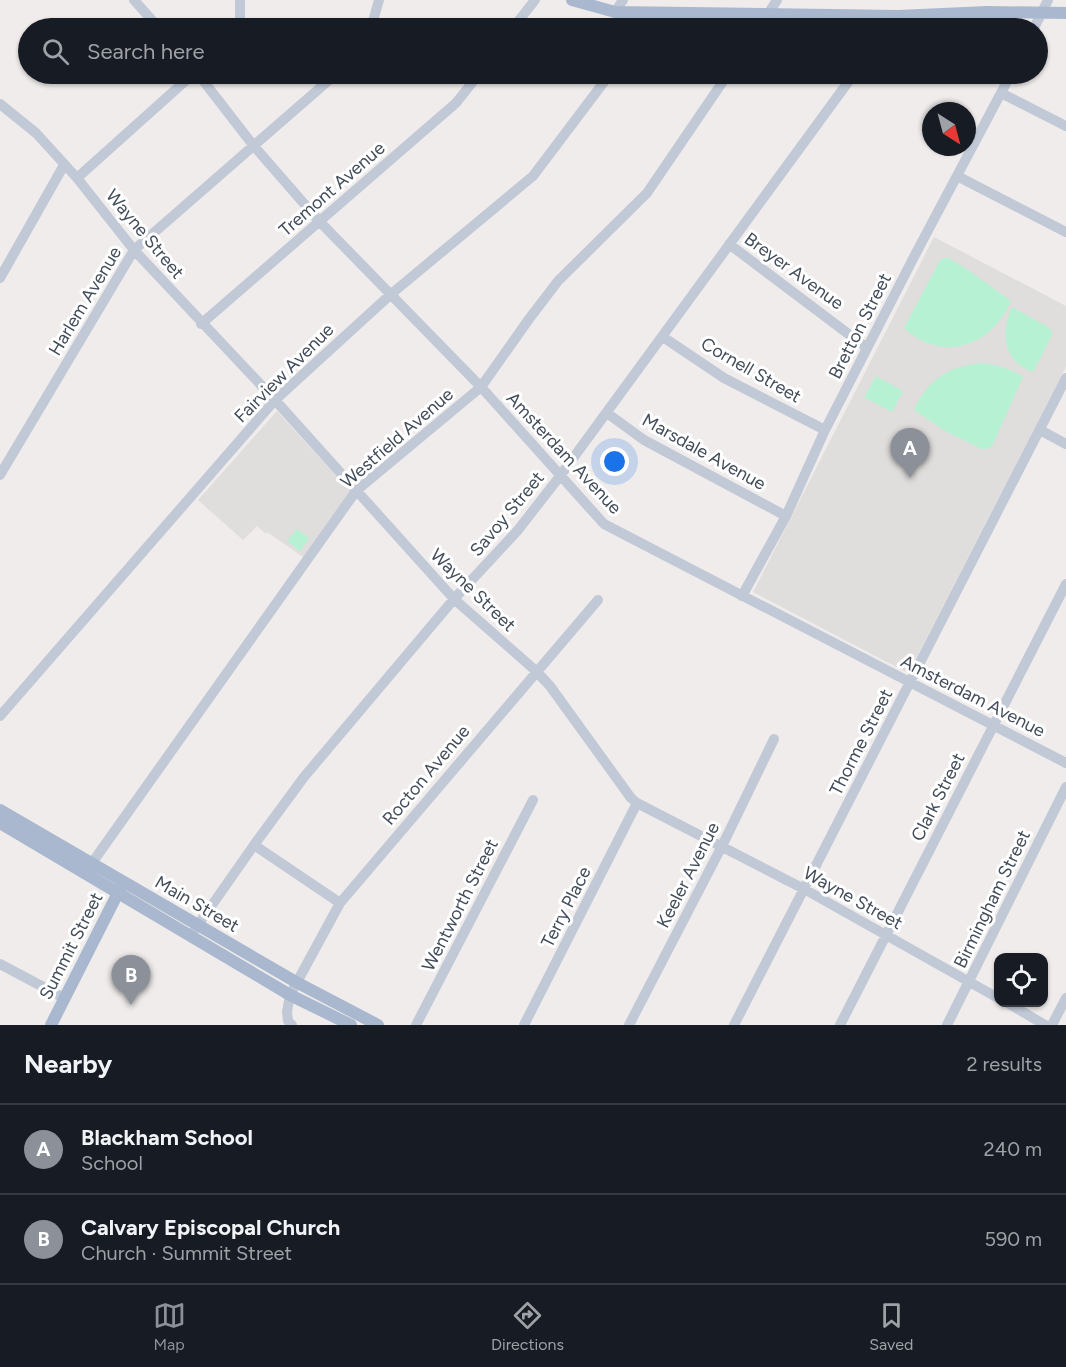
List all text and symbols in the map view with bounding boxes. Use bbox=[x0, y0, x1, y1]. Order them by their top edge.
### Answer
search box bbox=[18, 18, 1048, 84]
icon: search bbox=[39, 35, 72, 68]
text: Search here bbox=[87, 38, 205, 65]
north arrow bbox=[922, 102, 976, 156]
street label: Tremont Avenue bbox=[275, 137, 390, 241]
street label: Wayne Street bbox=[101, 185, 189, 283]
street label: Breyer Avenue bbox=[740, 228, 848, 314]
street label: Harlem Avenue bbox=[44, 242, 126, 359]
street label: Bretton Street bbox=[824, 269, 896, 383]
street label: Fairview Avenue bbox=[230, 319, 338, 427]
street label: Cornell Street bbox=[697, 332, 805, 408]
street label: Westfield Avenue bbox=[336, 383, 458, 493]
street label: Amsterdam Avenue bbox=[502, 387, 626, 519]
street label: Marsdale Avenue bbox=[638, 409, 770, 495]
pin: A bbox=[890, 428, 930, 478]
your location bbox=[600, 447, 629, 476]
street label: Savoy Street bbox=[465, 467, 549, 561]
street label: Wayne Street bbox=[426, 544, 520, 636]
street label: Amsterdam Avenue bbox=[897, 650, 1049, 742]
street label: Thorme Street bbox=[825, 685, 897, 799]
street label: Rocton Avenue bbox=[378, 720, 474, 830]
street label: Clark Street bbox=[906, 749, 970, 845]
street label: Keeler Avenue bbox=[652, 818, 724, 932]
street label: Birmingham Street bbox=[949, 826, 1035, 972]
street label: Wentworth Street bbox=[417, 835, 503, 975]
street label: Wayne Street bbox=[800, 862, 907, 934]
street label: Terry Place bbox=[536, 863, 596, 951]
street label: Main Street bbox=[151, 871, 243, 937]
street label: Summit Street bbox=[35, 888, 108, 1003]
map controls bbox=[994, 953, 1048, 1007]
button: locate bbox=[994, 953, 1048, 1007]
pin: B bbox=[112, 956, 150, 1005]
text: Nearby bbox=[24, 1048, 112, 1080]
text: 2 results bbox=[966, 1052, 1042, 1076]
text: Blackham School bbox=[81, 1124, 253, 1151]
text: A bbox=[36, 1137, 51, 1161]
text: 240 m bbox=[984, 1137, 1042, 1161]
text: School bbox=[81, 1151, 143, 1175]
text: Calvary Episcopal Church bbox=[81, 1214, 340, 1241]
text: B bbox=[37, 1227, 50, 1251]
text: 590 m bbox=[984, 1227, 1042, 1251]
text: Church · Summit Street bbox=[81, 1241, 292, 1265]
tab: Map bbox=[153, 1299, 186, 1354]
tab: Directions bbox=[491, 1299, 564, 1354]
tab: Saved bbox=[869, 1299, 913, 1354]

